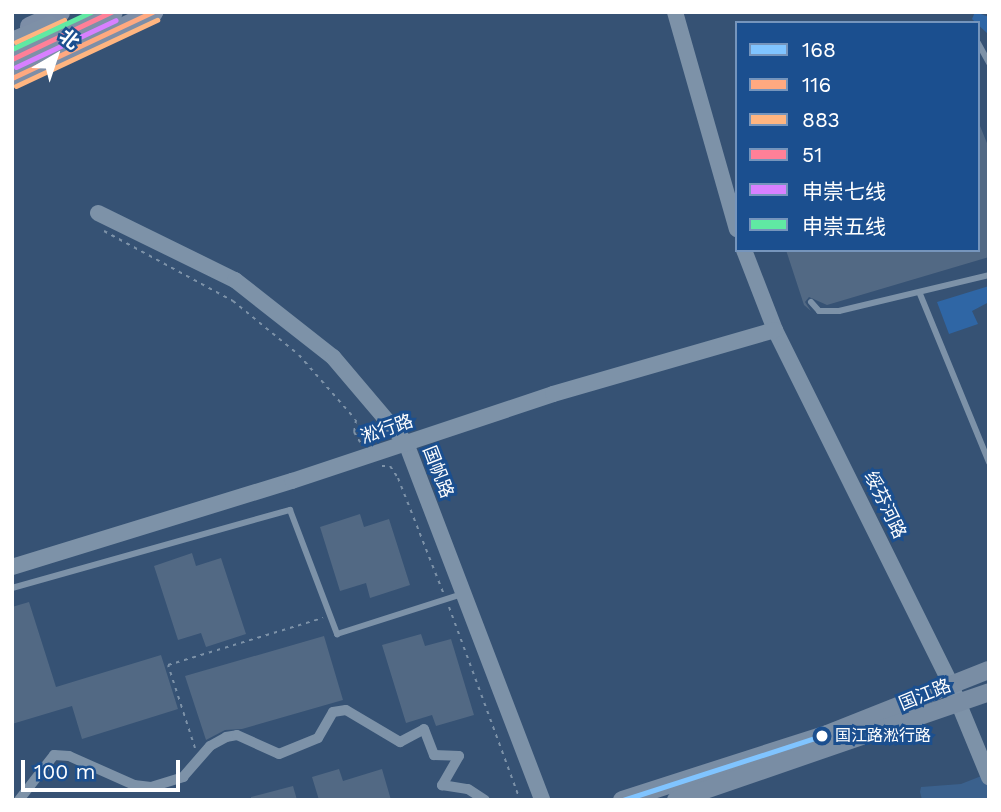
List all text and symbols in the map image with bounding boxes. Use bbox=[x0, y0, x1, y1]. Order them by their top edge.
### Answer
north arrow bbox=[21, 21, 91, 91]
legend bbox=[735, 21, 980, 252]
text: 北 bbox=[55, 24, 84, 54]
text: 168 bbox=[802, 37, 836, 62]
text: 116 bbox=[802, 72, 831, 97]
text: 883 bbox=[802, 107, 840, 132]
text: 51 bbox=[802, 142, 822, 167]
text: 申崇七线 bbox=[802, 179, 886, 204]
text: 申崇五线 bbox=[802, 214, 886, 239]
street label: 淞行路 bbox=[358, 410, 416, 448]
street label: 国帆路 bbox=[418, 443, 458, 501]
street label: 绥芬河路 bbox=[860, 468, 910, 542]
street label: 国江路 bbox=[896, 675, 954, 715]
place label: 国江路淞行路 bbox=[835, 726, 931, 746]
marker: 国江路淞行路 bbox=[815, 729, 829, 743]
scale bar bbox=[24, 746, 184, 790]
text: 100 m bbox=[34, 759, 96, 784]

